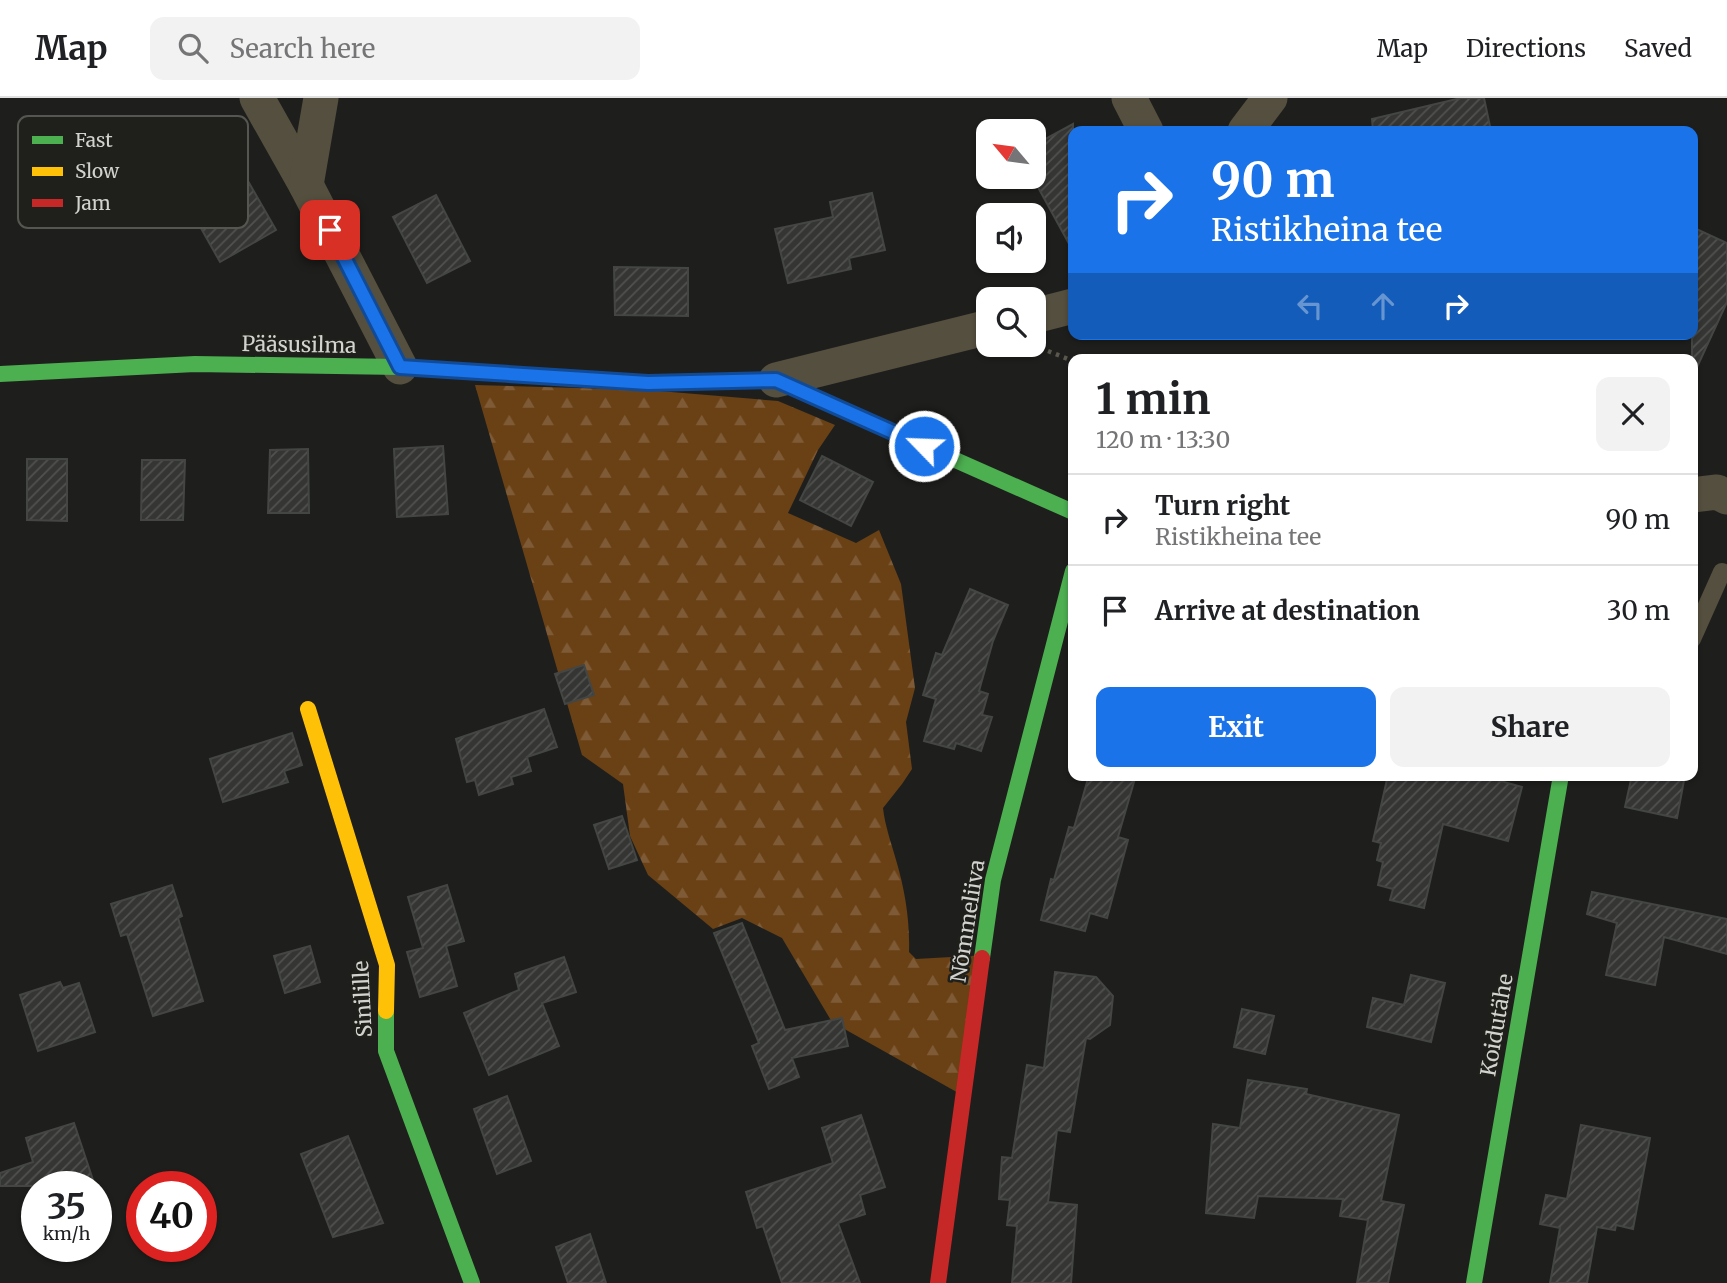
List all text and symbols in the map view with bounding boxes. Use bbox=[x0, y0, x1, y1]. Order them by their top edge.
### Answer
search box bbox=[150, 17, 640, 80]
text: Map bbox=[35, 28, 108, 69]
icon: search bbox=[174, 29, 212, 67]
text: Search here bbox=[230, 32, 375, 65]
text: Map bbox=[1377, 33, 1428, 64]
text: Directions bbox=[1466, 33, 1586, 64]
text: Saved bbox=[1624, 33, 1692, 64]
legend bbox=[18, 116, 248, 228]
north arrow bbox=[976, 119, 1046, 189]
map controls bbox=[976, 119, 1046, 357]
text: Fast bbox=[75, 128, 113, 152]
text: 90 m bbox=[1211, 149, 1335, 210]
icon: right bbox=[1096, 154, 1187, 245]
text: Slow bbox=[75, 159, 120, 183]
text: Jam bbox=[74, 191, 111, 215]
pin bbox=[300, 200, 360, 260]
button: sound bbox=[976, 203, 1046, 273]
text: Ristikheina tee bbox=[1211, 210, 1442, 250]
icon: arrive bbox=[311, 211, 349, 249]
button: search bbox=[976, 287, 1046, 357]
icon: left bbox=[1291, 287, 1329, 325]
icon: ahead bbox=[1364, 287, 1402, 325]
icon: right bbox=[1437, 287, 1475, 325]
street label: Pääsusilma bbox=[241, 330, 357, 359]
text: 1 min bbox=[1096, 373, 1210, 425]
button: close bbox=[1596, 377, 1670, 451]
position arrow bbox=[887, 409, 961, 483]
text: 120 m · 13:30 bbox=[1096, 425, 1230, 454]
text: Turn right bbox=[1155, 489, 1290, 522]
icon: right bbox=[1096, 501, 1134, 539]
text: 90 m bbox=[1606, 503, 1670, 536]
text: Ristikheina tee bbox=[1155, 522, 1321, 551]
icon: arrive bbox=[1096, 592, 1134, 630]
text: Arrive at destination bbox=[1155, 594, 1420, 627]
text: 30 m bbox=[1607, 594, 1670, 627]
button: Exit bbox=[1096, 687, 1376, 767]
button: Share bbox=[1390, 687, 1670, 767]
street label: Nõmmeliiva bbox=[944, 858, 991, 984]
street label: Sinilille bbox=[347, 960, 378, 1038]
street label: Koidutähe bbox=[1474, 972, 1519, 1078]
speed limit sign: 40 bbox=[126, 1171, 217, 1262]
text: 35 bbox=[47, 1185, 86, 1229]
text: km/h bbox=[43, 1222, 90, 1245]

